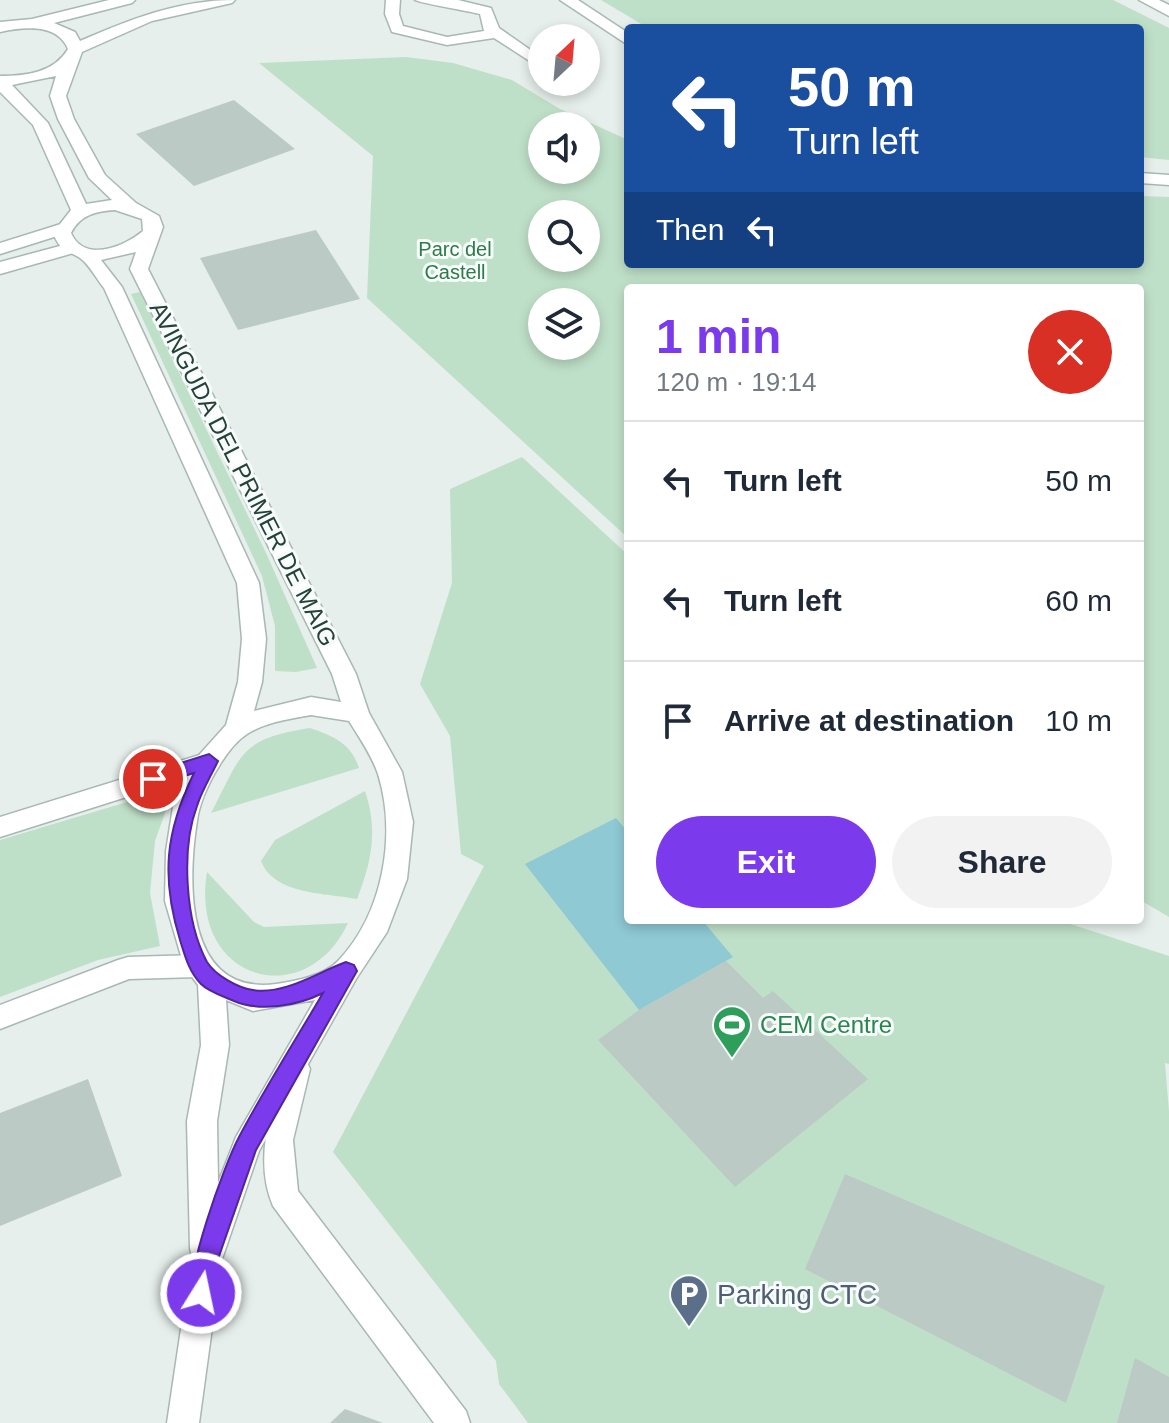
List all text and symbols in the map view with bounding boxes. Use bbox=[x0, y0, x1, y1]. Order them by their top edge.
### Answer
north arrow bbox=[528, 24, 600, 96]
map controls bbox=[528, 24, 600, 360]
text: 50 m bbox=[788, 55, 916, 118]
icon: left bbox=[656, 56, 760, 160]
button: sound bbox=[528, 112, 600, 184]
text: Turn left bbox=[788, 121, 919, 162]
button: search bbox=[528, 200, 600, 272]
icon: left bbox=[740, 208, 784, 252]
text: Then bbox=[656, 213, 724, 246]
park label: Parc del Castell bbox=[418, 238, 492, 283]
button: layers bbox=[528, 288, 600, 360]
street label: AVINGUDA DEL PRIMER DE MAIG bbox=[145, 297, 342, 650]
text: 1 min bbox=[656, 310, 781, 363]
button: close bbox=[1028, 310, 1112, 394]
text: 120 m · 19:14 bbox=[656, 367, 816, 397]
icon: left bbox=[656, 459, 700, 503]
text: Turn left bbox=[724, 464, 842, 497]
text: 50 m bbox=[1045, 464, 1112, 497]
icon: left bbox=[656, 579, 700, 623]
text: Turn left bbox=[724, 584, 842, 617]
text: 60 m bbox=[1045, 584, 1112, 617]
icon: arrive bbox=[656, 699, 700, 743]
text: Arrive at destination bbox=[724, 704, 1014, 737]
text: 10 m bbox=[1045, 704, 1112, 737]
pin bbox=[119, 745, 187, 813]
icon: arrive bbox=[131, 757, 175, 801]
button: Exit bbox=[656, 816, 876, 908]
button: Share bbox=[892, 816, 1112, 908]
sports icon: CEM Centre bbox=[711, 1004, 753, 1059]
place label: CEM Centre bbox=[760, 1011, 892, 1038]
position arrow bbox=[159, 1251, 243, 1335]
parking icon: Parking CTC bbox=[668, 1273, 710, 1328]
place label: Parking CTC bbox=[717, 1279, 877, 1310]

